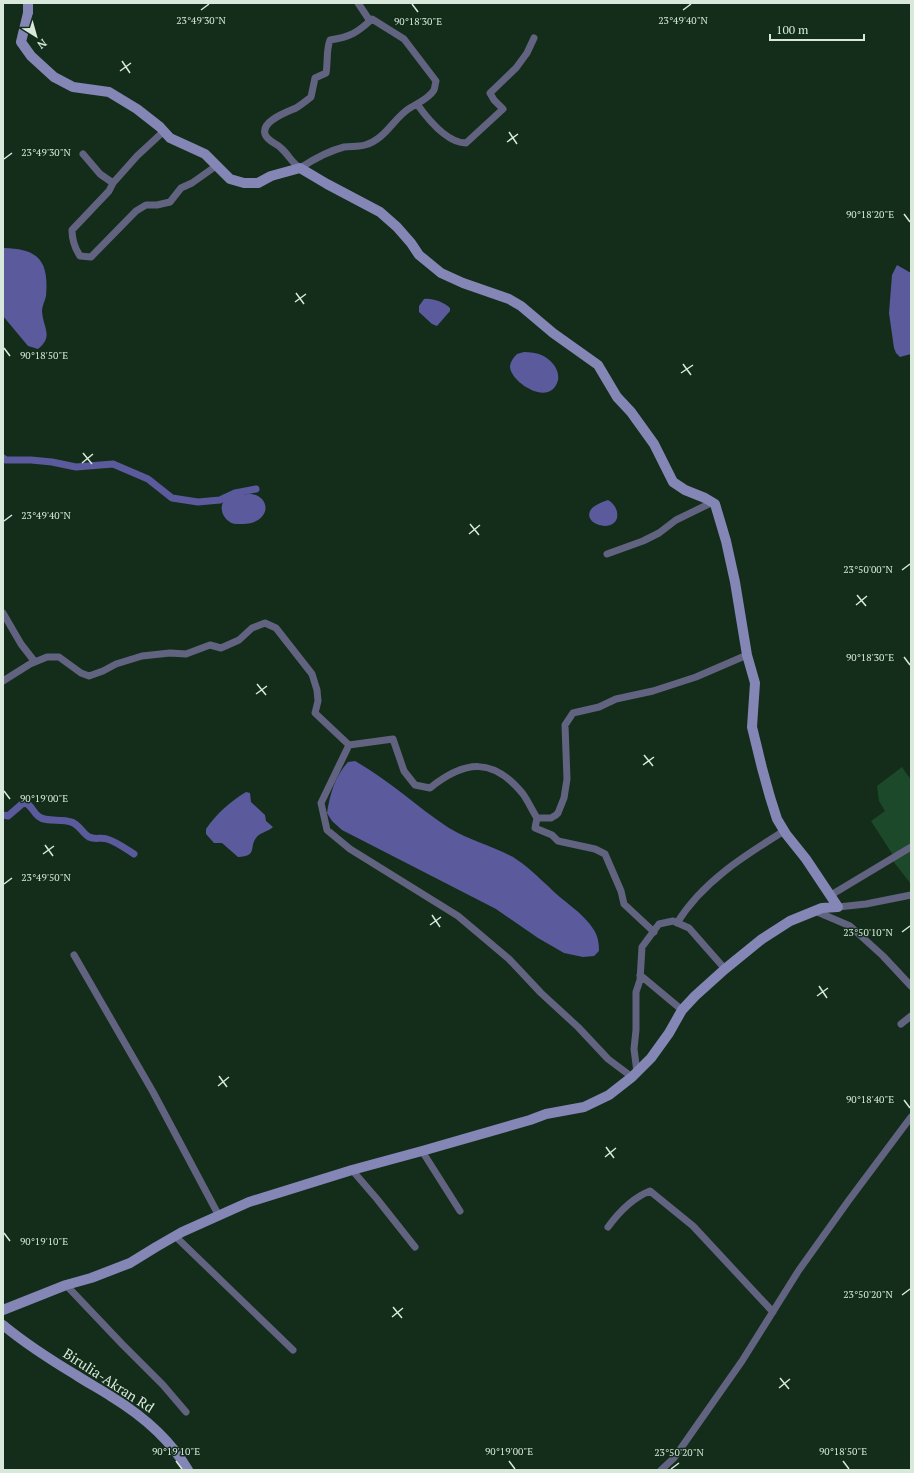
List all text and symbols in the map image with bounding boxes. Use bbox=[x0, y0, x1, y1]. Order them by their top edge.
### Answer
text: 23°49'30"N bbox=[176, 14, 226, 27]
text: 23°49'40"N bbox=[658, 14, 708, 27]
text: 90°18'30"E bbox=[394, 15, 442, 28]
north arrow bbox=[16, 16, 56, 56]
scale bar bbox=[770, 16, 864, 42]
text: 100 m bbox=[776, 22, 809, 37]
text: N bbox=[34, 36, 50, 52]
text: 23°49'30"N bbox=[21, 146, 71, 159]
text: 90°18'20"E bbox=[846, 208, 894, 221]
text: 90°18'50"E bbox=[20, 349, 68, 362]
text: 23°49'40"N bbox=[21, 509, 71, 522]
text: 23°50'00"N bbox=[843, 563, 893, 576]
text: 90°18'30"E bbox=[846, 651, 894, 664]
text: 90°19'00"E bbox=[20, 792, 68, 805]
text: 23°49'50"N bbox=[21, 871, 71, 884]
text: 23°50'10"N bbox=[843, 926, 893, 939]
text: 90°18'40"E bbox=[846, 1093, 894, 1106]
text: 90°19'10"E bbox=[20, 1235, 68, 1248]
text: 23°50'20"N bbox=[843, 1288, 893, 1301]
street label: Birulia-Akran Rd bbox=[60, 1344, 158, 1417]
text: 90°19'10"E bbox=[152, 1445, 200, 1458]
text: 90°19'00"E bbox=[485, 1445, 533, 1458]
text: 90°18'50"E bbox=[819, 1445, 867, 1458]
text: 23°50'20"N bbox=[654, 1446, 704, 1459]

